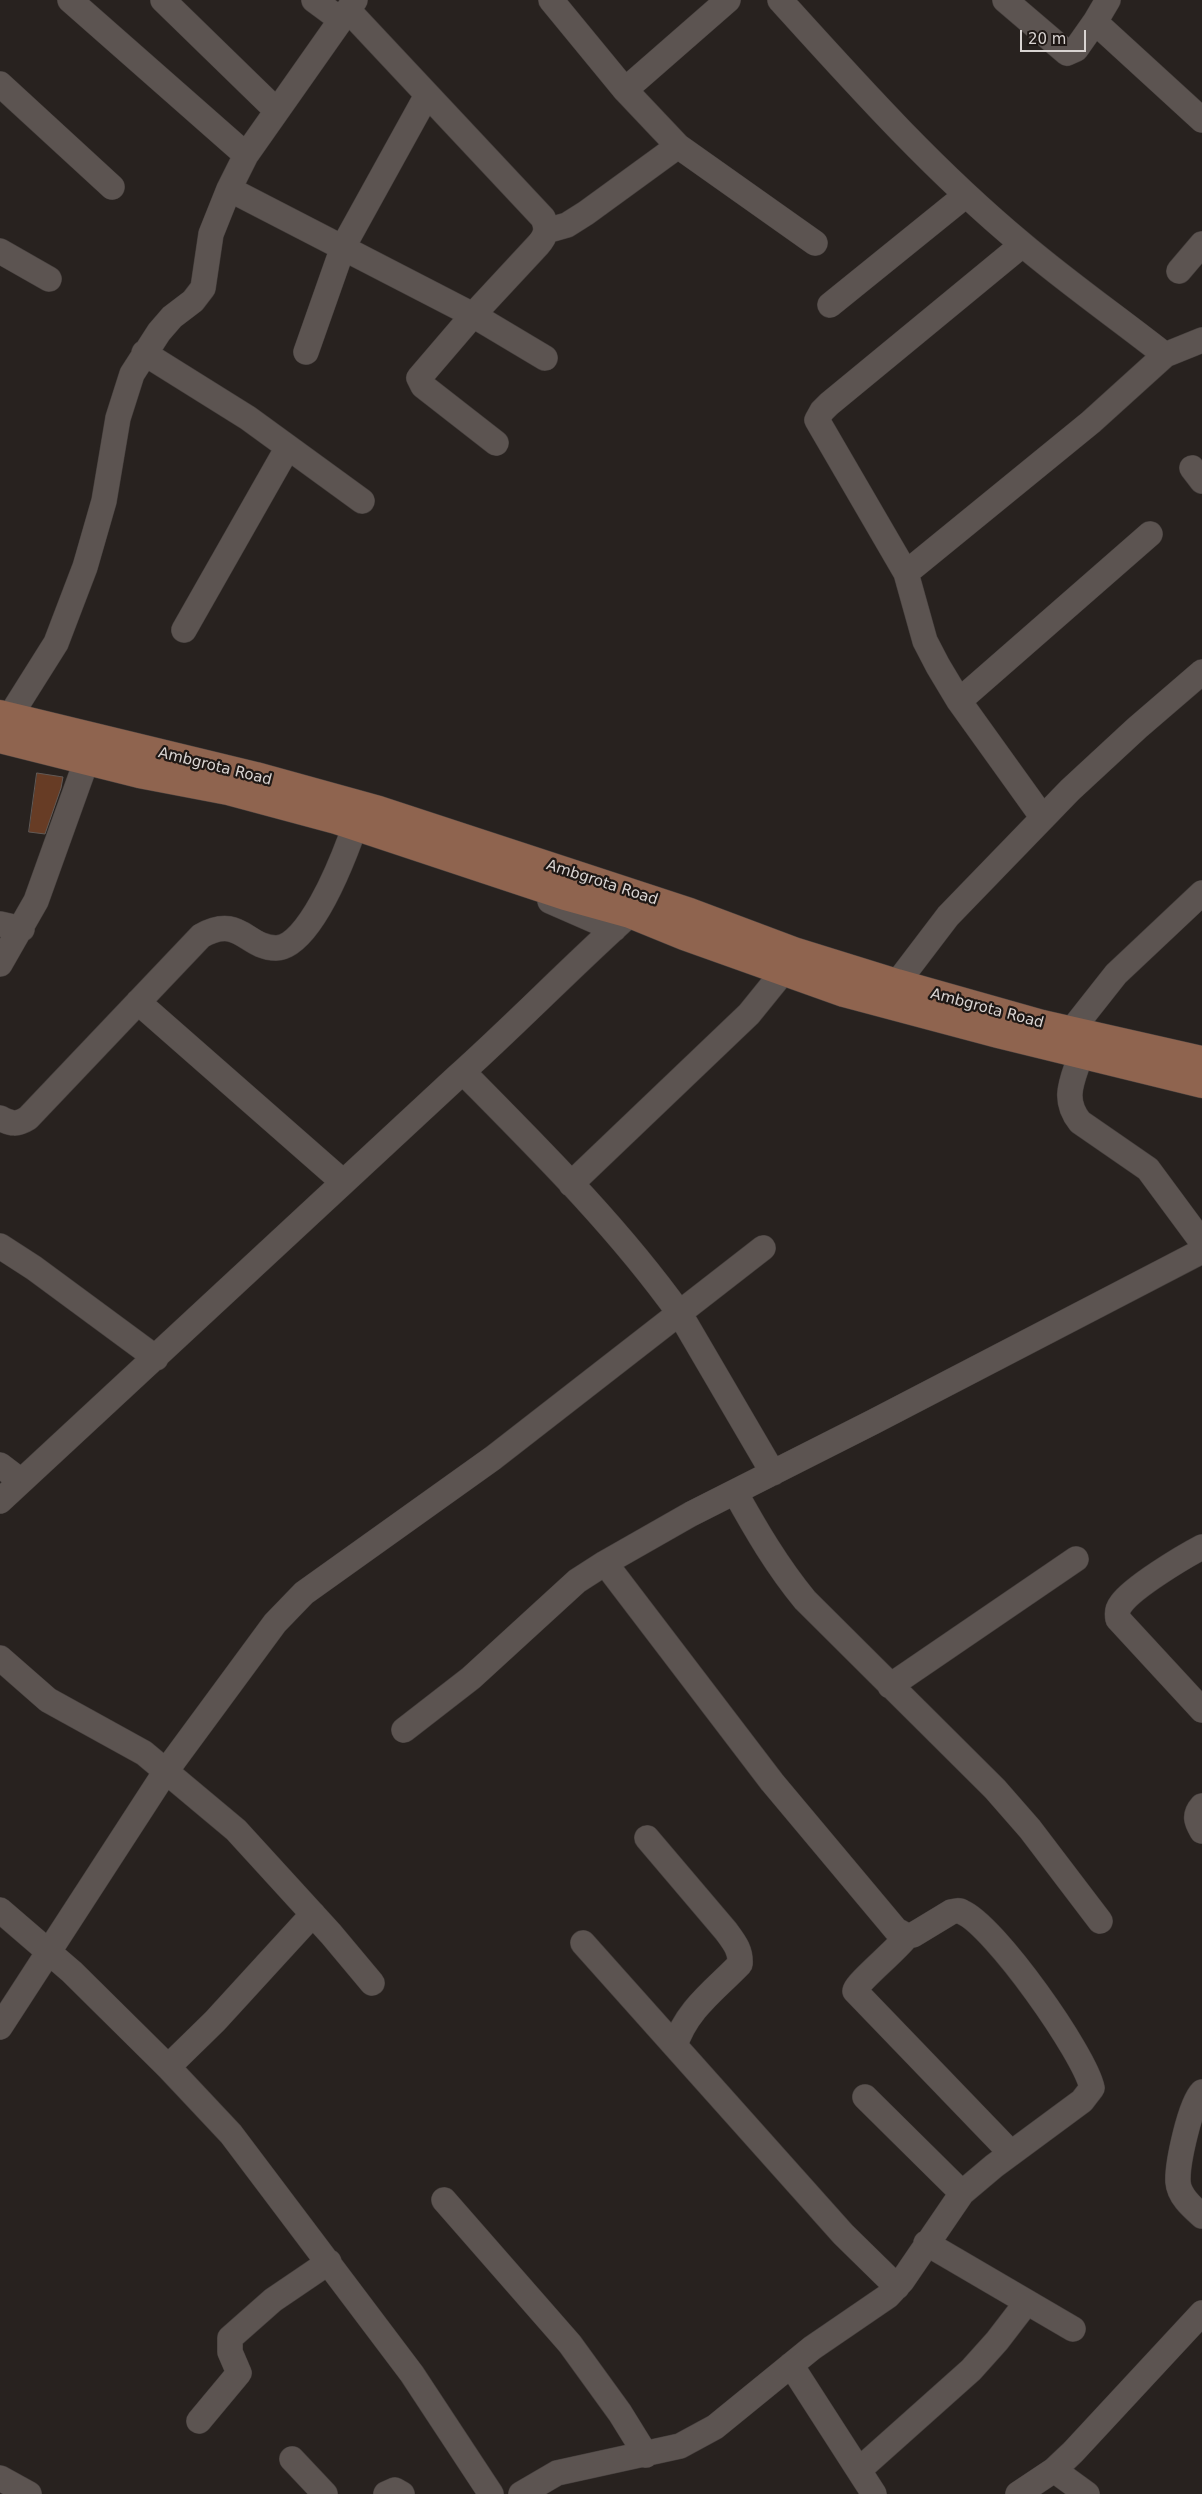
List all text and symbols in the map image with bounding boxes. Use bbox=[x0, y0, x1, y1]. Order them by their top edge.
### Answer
scale bar bbox=[1022, 20, 1088, 52]
text: 20 m bbox=[1028, 30, 1066, 48]
street label: Ambgrota Road bbox=[156, 744, 274, 790]
street label: Ambgrota Road bbox=[544, 856, 660, 910]
street label: Ambgrota Road bbox=[928, 985, 1046, 1033]

